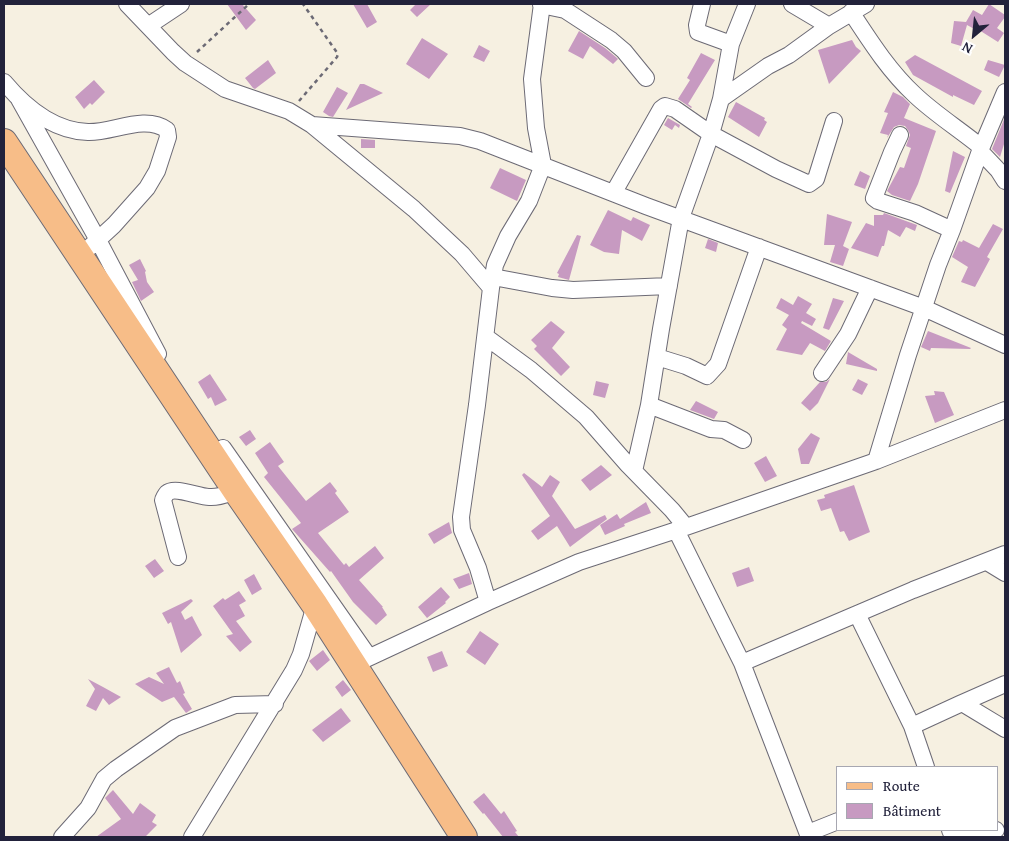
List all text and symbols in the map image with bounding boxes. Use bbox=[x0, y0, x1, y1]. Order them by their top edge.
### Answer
north arrow bbox=[949, 10, 999, 60]
text: N bbox=[958, 37, 976, 59]
legend bbox=[836, 766, 999, 831]
text: Route bbox=[883, 775, 920, 796]
text: Bâtiment bbox=[883, 800, 941, 821]

